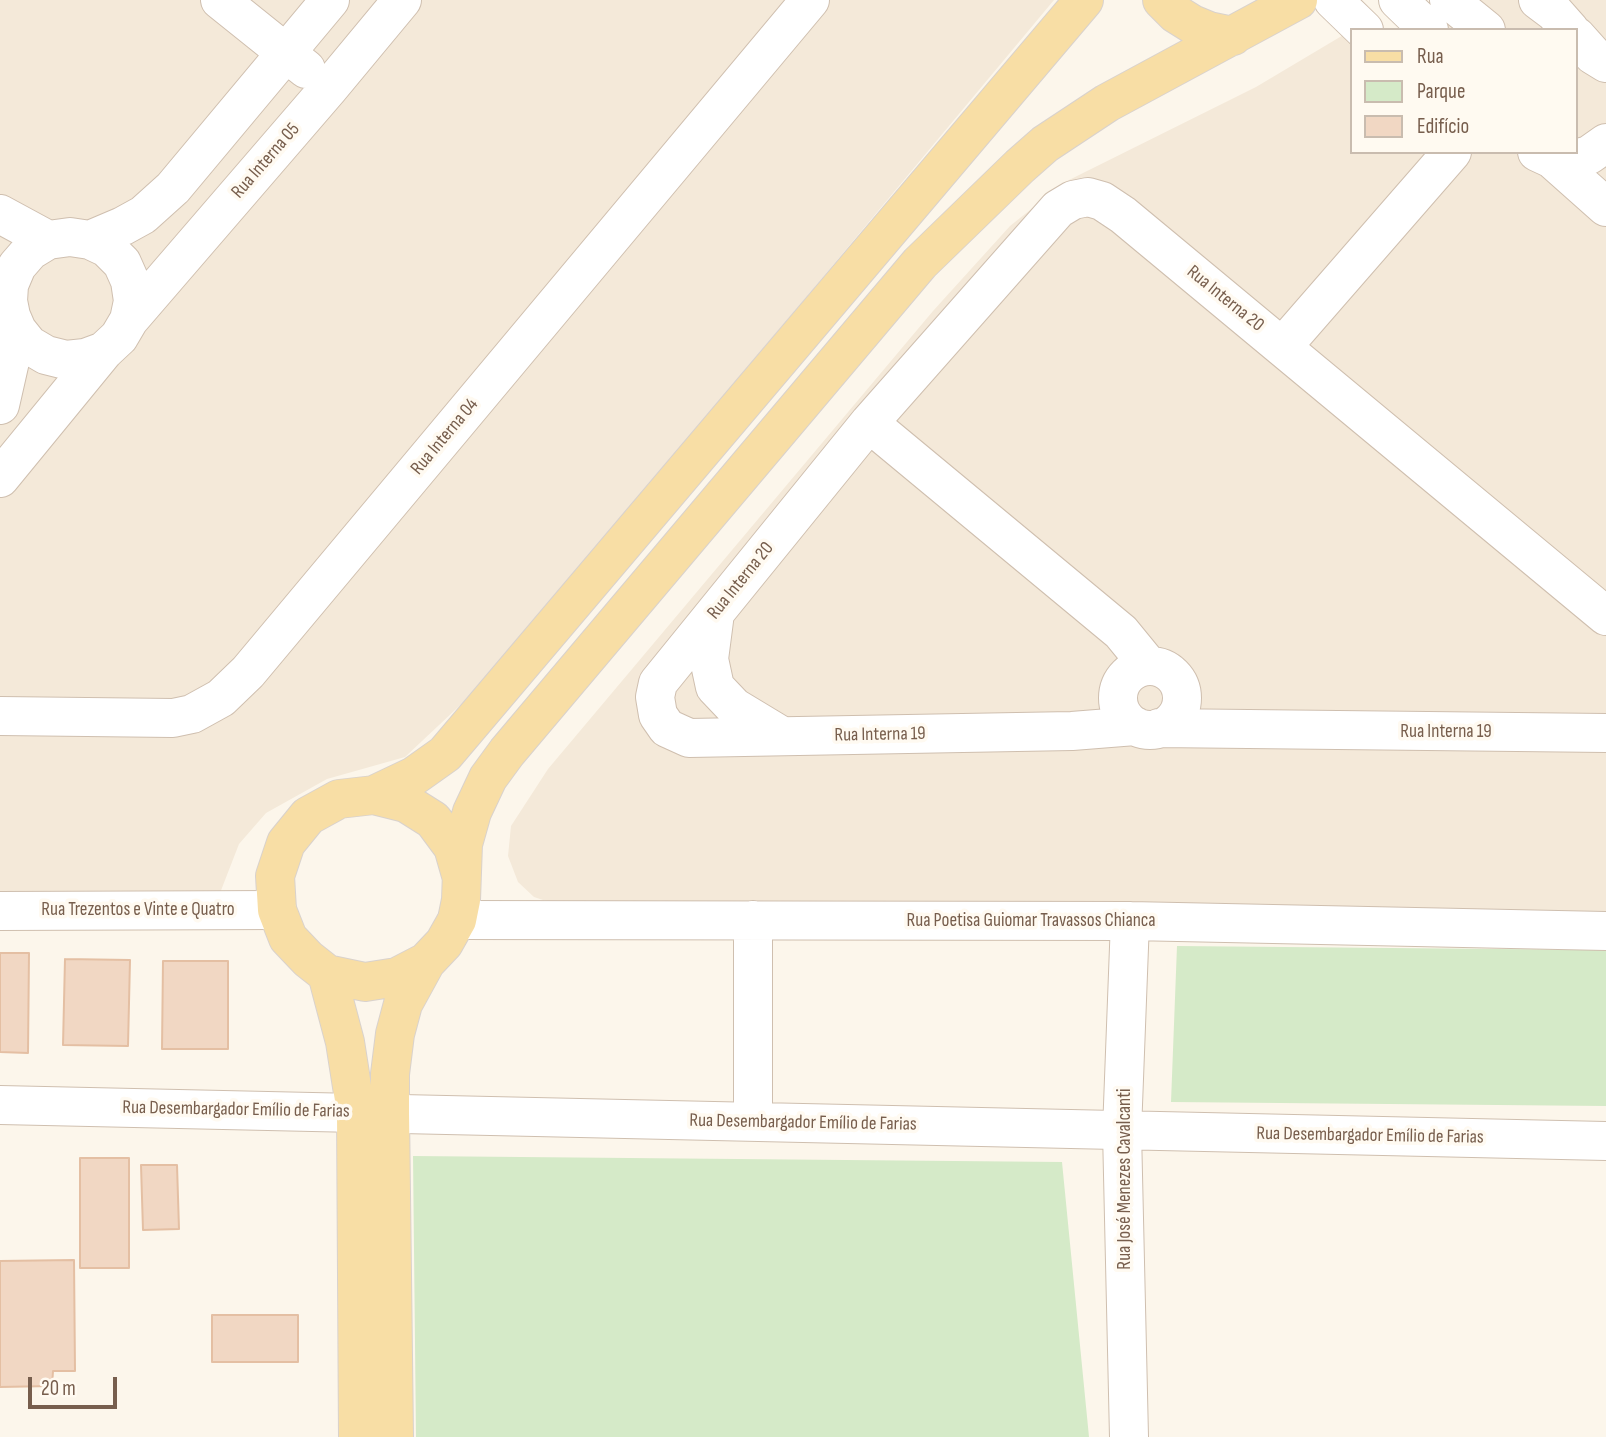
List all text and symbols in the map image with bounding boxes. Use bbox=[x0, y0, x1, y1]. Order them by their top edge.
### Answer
legend bbox=[1350, 28, 1578, 154]
text: Rua bbox=[1417, 44, 1444, 69]
text: Parque bbox=[1417, 79, 1465, 104]
text: Edifício bbox=[1417, 114, 1469, 139]
street label: Rua Interna 05 bbox=[227, 119, 305, 203]
street label: Rua Interna 20 bbox=[1182, 261, 1268, 337]
street label: Rua Interna 04 bbox=[406, 394, 484, 480]
street label: Rua Interna 20 bbox=[703, 538, 779, 624]
street label: Rua Interna 19 bbox=[1400, 721, 1492, 743]
street label: Rua Interna 19 bbox=[834, 723, 926, 747]
street label: Rua Trezentos e Vinte e Quatro bbox=[41, 899, 235, 921]
street label: Rua Poetisa Guiomar Travassos Chianca bbox=[907, 910, 1155, 932]
street label: Rua José Menezes Cavalcanti bbox=[1114, 1088, 1136, 1270]
street label: Rua Desembargador Emílio de Farias bbox=[122, 1097, 350, 1123]
street label: Rua Desembargador Emílio de Farias bbox=[689, 1110, 917, 1136]
street label: Rua Desembargador Emílio de Farias bbox=[1256, 1123, 1484, 1149]
scale bar bbox=[32, 1364, 121, 1408]
text: 20 m bbox=[41, 1376, 76, 1401]

